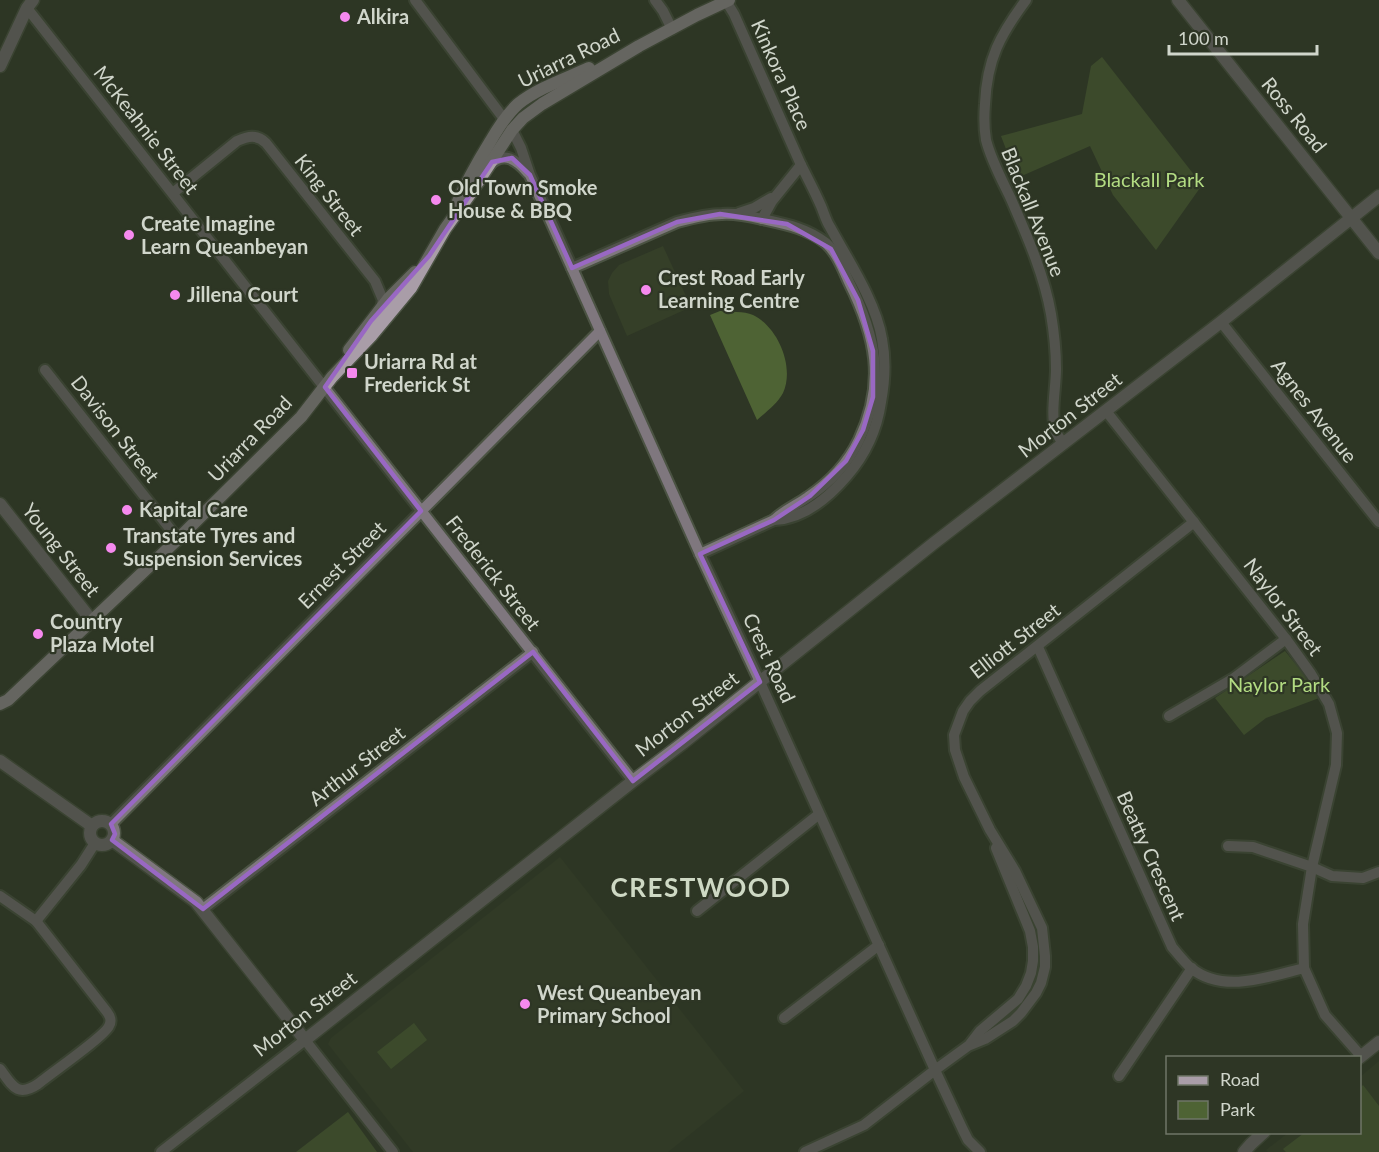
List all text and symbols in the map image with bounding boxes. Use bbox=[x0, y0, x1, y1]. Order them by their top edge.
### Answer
place label: Alkira bbox=[356, 4, 409, 28]
marker: Alkira bbox=[338, 10, 352, 24]
street label: Kinkora Place bbox=[747, 15, 817, 134]
scale bar bbox=[1169, 18, 1318, 56]
street label: Uriarra Road bbox=[514, 22, 623, 92]
text: 100 m bbox=[1178, 27, 1229, 49]
street label: McKeahnie Street bbox=[89, 60, 204, 198]
street label: Ross Road bbox=[1257, 72, 1332, 157]
street label: Blackall Avenue bbox=[997, 144, 1071, 280]
street label: King Street bbox=[290, 149, 369, 240]
park label: Blackall Park bbox=[1094, 167, 1205, 191]
place label: Old Town Smoke House & BBQ bbox=[448, 175, 598, 222]
marker: Old Town Smoke House & BBQ bbox=[429, 193, 443, 207]
place label: Create Imagine Learn Queanbeyan bbox=[141, 211, 308, 258]
marker: Create Imagine Learn Queanbeyan bbox=[122, 228, 136, 242]
place label: Crest Road Early Learning Centre bbox=[658, 265, 805, 312]
place label: Jillena Court bbox=[187, 282, 299, 306]
marker: Crest Road Early Learning Centre bbox=[639, 283, 653, 297]
marker: Jillena Court bbox=[168, 288, 182, 302]
place label: Uriarra Rd at Frederick St bbox=[364, 349, 478, 396]
street label: Agnes Avenue bbox=[1267, 354, 1363, 467]
marker: Uriarra Rd at Frederick St bbox=[345, 366, 359, 380]
street label: Morton Street bbox=[1013, 366, 1126, 462]
street label: Davison Street bbox=[67, 370, 165, 487]
street label: Uriarra Road bbox=[202, 390, 296, 486]
place label: Kapital Care bbox=[139, 497, 248, 521]
street label: Young Street bbox=[18, 498, 106, 601]
marker: Kapital Care bbox=[120, 503, 134, 517]
street label: Frederick Street bbox=[441, 510, 546, 635]
street label: Ernest Street bbox=[293, 516, 390, 613]
place label: Transtate Tyres and Suspension Services bbox=[123, 523, 303, 570]
marker: Transtate Tyres and Suspension Services bbox=[104, 541, 118, 555]
street label: Naylor Street bbox=[1239, 553, 1328, 660]
street label: Elliott Street bbox=[964, 597, 1064, 683]
place label: Country Plaza Motel bbox=[50, 609, 155, 656]
street label: Crest Road bbox=[739, 609, 801, 706]
marker: Country Plaza Motel bbox=[31, 627, 45, 641]
street label: Morton Street bbox=[630, 665, 743, 761]
park label: Naylor Park bbox=[1228, 672, 1331, 696]
street label: Arthur Street bbox=[304, 720, 409, 810]
street label: Beatty Crescent bbox=[1113, 787, 1191, 924]
district label: CRESTWOOD bbox=[611, 871, 791, 903]
street label: Morton Street bbox=[248, 965, 361, 1061]
place label: West Queanbeyan Primary School bbox=[537, 980, 701, 1027]
marker: West Queanbeyan Primary School bbox=[518, 997, 532, 1011]
legend bbox=[1166, 1056, 1361, 1134]
text: Road bbox=[1220, 1068, 1260, 1090]
text: Park bbox=[1220, 1098, 1256, 1120]

